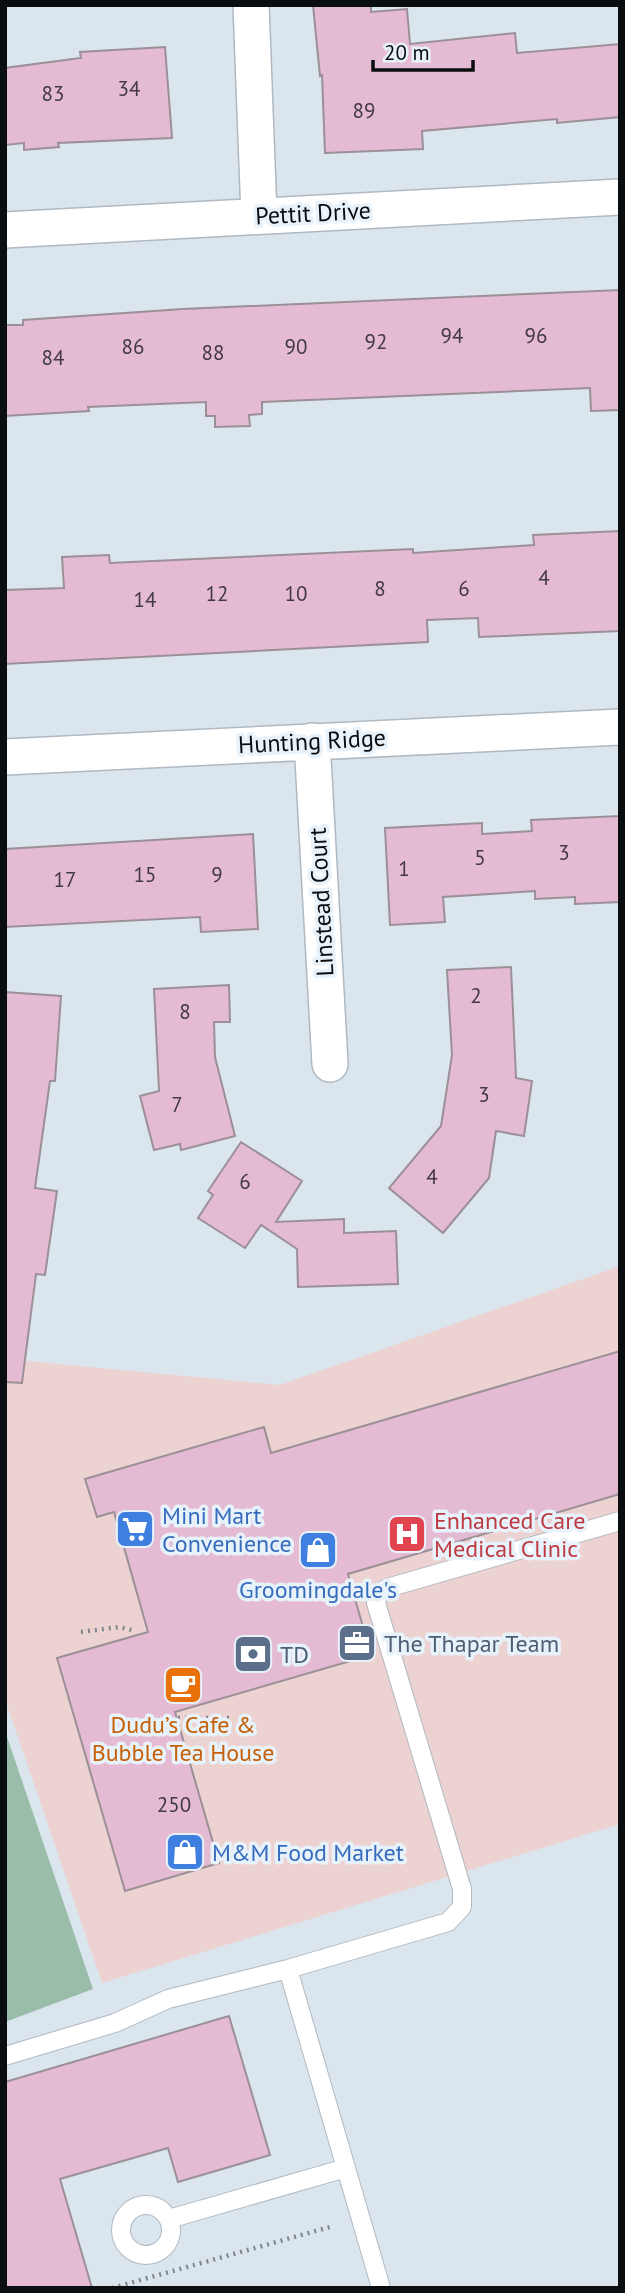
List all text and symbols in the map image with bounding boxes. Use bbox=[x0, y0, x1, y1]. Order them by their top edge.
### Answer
scale bar bbox=[373, 28, 473, 72]
text: 20 m bbox=[384, 39, 430, 66]
house number: 34 bbox=[118, 75, 140, 102]
house number: 83 bbox=[42, 80, 64, 107]
house number: 89 bbox=[353, 97, 375, 124]
street label: Pettit Drive bbox=[254, 194, 372, 232]
house number: 94 bbox=[441, 322, 463, 349]
house number: 96 bbox=[525, 322, 547, 349]
house number: 92 bbox=[365, 328, 387, 355]
house number: 86 bbox=[122, 333, 144, 360]
house number: 90 bbox=[285, 333, 307, 360]
house number: 88 bbox=[202, 339, 224, 366]
house number: 84 bbox=[42, 344, 64, 371]
house number: 4 bbox=[538, 564, 550, 591]
house number: 8 bbox=[374, 575, 386, 602]
house number: 6 bbox=[458, 575, 470, 602]
house number: 12 bbox=[206, 580, 228, 607]
house number: 10 bbox=[285, 580, 307, 607]
house number: 14 bbox=[134, 586, 156, 613]
street label: Hunting Ridge bbox=[237, 722, 387, 760]
street label: Linstead Court bbox=[302, 827, 340, 977]
house number: 3 bbox=[558, 839, 570, 866]
house number: 5 bbox=[474, 844, 486, 871]
house number: 1 bbox=[398, 855, 410, 882]
house number: 15 bbox=[134, 861, 156, 888]
house number: 9 bbox=[211, 861, 223, 888]
house number: 17 bbox=[54, 866, 76, 893]
house number: 2 bbox=[470, 982, 482, 1009]
house number: 8 bbox=[179, 998, 191, 1025]
house number: 3 bbox=[478, 1081, 490, 1108]
house number: 7 bbox=[171, 1091, 183, 1118]
house number: 4 bbox=[426, 1163, 438, 1190]
house number: 6 bbox=[239, 1168, 251, 1195]
place label: Mini Mart Convenience bbox=[162, 1500, 292, 1559]
place label: Enhanced Care Medical Clinic bbox=[434, 1505, 586, 1564]
supermarket icon: Mini Mart Convenience bbox=[114, 1508, 156, 1550]
hospital icon: Enhanced Care Medical Clinic bbox=[386, 1513, 428, 1555]
shop icon: Groomingdale's bbox=[297, 1529, 339, 1571]
place label: Groomingdale's bbox=[239, 1574, 397, 1605]
office icon: The Thapar Team bbox=[336, 1622, 378, 1664]
place label: The Thapar Team bbox=[384, 1628, 559, 1659]
bank icon: TD bbox=[232, 1633, 274, 1675]
place label: TD bbox=[280, 1639, 309, 1670]
cafe icon: Dudu’s Cafe & Bubble Tea House bbox=[162, 1664, 204, 1706]
place label: Dudu’s Cafe & Bubble Tea House bbox=[92, 1709, 274, 1768]
house number: 250 bbox=[157, 1791, 191, 1818]
shop icon: M&M Food Market bbox=[164, 1831, 206, 1873]
place label: M&M Food Market bbox=[212, 1837, 404, 1868]

